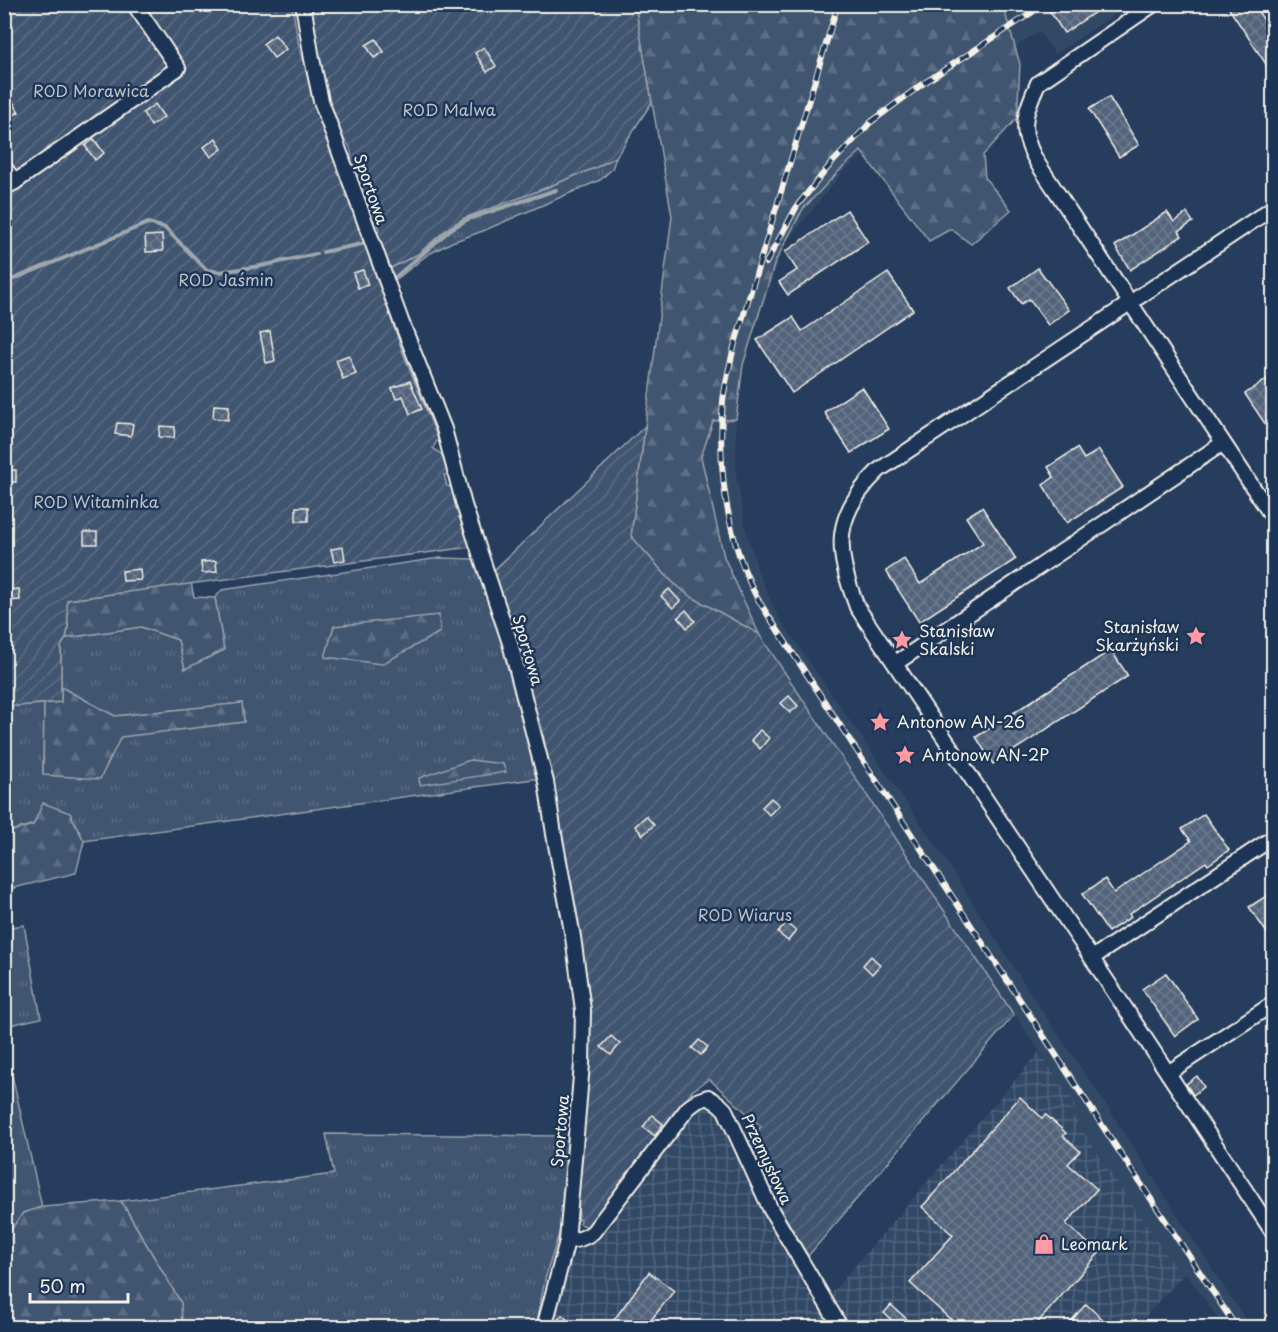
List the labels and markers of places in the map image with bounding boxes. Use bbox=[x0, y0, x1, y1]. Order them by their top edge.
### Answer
place label: Stanisław Skarżyński bbox=[1095, 614, 1180, 656]
place label: Stanisław Skalski bbox=[919, 618, 995, 660]
place icon: Stanisław Skarżyński bbox=[1184, 624, 1208, 648]
place icon: Stanisław Skalski bbox=[890, 628, 914, 652]
place label: Antonow AN-26 bbox=[897, 709, 1025, 733]
place icon: Antonow AN-26 bbox=[868, 710, 892, 734]
place label: Antonow AN-2P bbox=[922, 742, 1049, 766]
place icon: Antonow AN-2P bbox=[893, 743, 917, 767]
place label: Leomark bbox=[1061, 1231, 1128, 1255]
shop icon: Leomark bbox=[1032, 1232, 1056, 1256]

